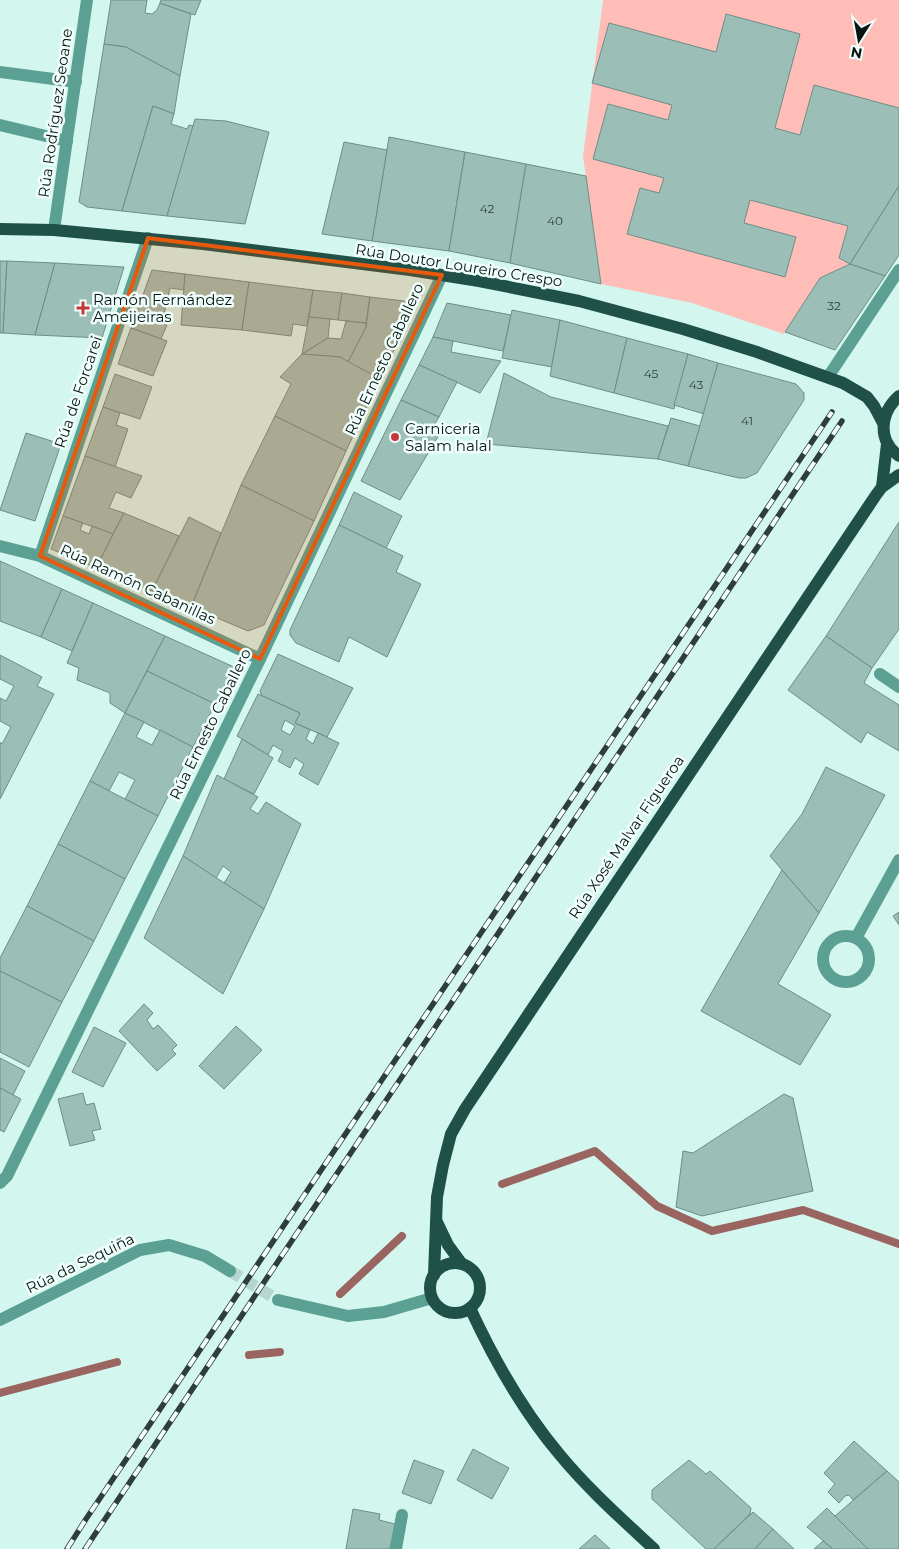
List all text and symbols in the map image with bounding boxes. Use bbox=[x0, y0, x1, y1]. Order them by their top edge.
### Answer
north arrow bbox=[834, 15, 884, 65]
street label: Rúa Rodríguez Seoane bbox=[34, 27, 76, 199]
text: N bbox=[849, 43, 864, 63]
house number: 42 bbox=[480, 201, 495, 216]
house number: 40 bbox=[547, 213, 563, 228]
street label: Rúa Doutor Loureiro Crespo bbox=[354, 239, 564, 291]
street label: Rúa Ernesto Caballero bbox=[340, 280, 428, 438]
place label: Ramón Fernández Ameijeiras bbox=[93, 290, 232, 326]
house number: 32 bbox=[827, 298, 841, 313]
marker: Ramón Fernández Ameijeiras bbox=[77, 302, 89, 314]
street label: Rúa de Forcarei bbox=[50, 333, 106, 451]
house number: 45 bbox=[644, 366, 659, 381]
house number: 43 bbox=[689, 377, 703, 392]
house number: 41 bbox=[741, 413, 753, 428]
place label: Carniceria Salam halal bbox=[405, 419, 492, 455]
marker: Carniceria Salam halal bbox=[389, 431, 401, 443]
street label: Rúa Ramón Cabanillas bbox=[57, 540, 219, 628]
street label: Rúa Ernesto Caballero bbox=[165, 645, 255, 803]
street label: Rúa Xosé Malvar Figueroa bbox=[564, 751, 688, 923]
street label: Rúa da Sequiña bbox=[23, 1229, 137, 1297]

